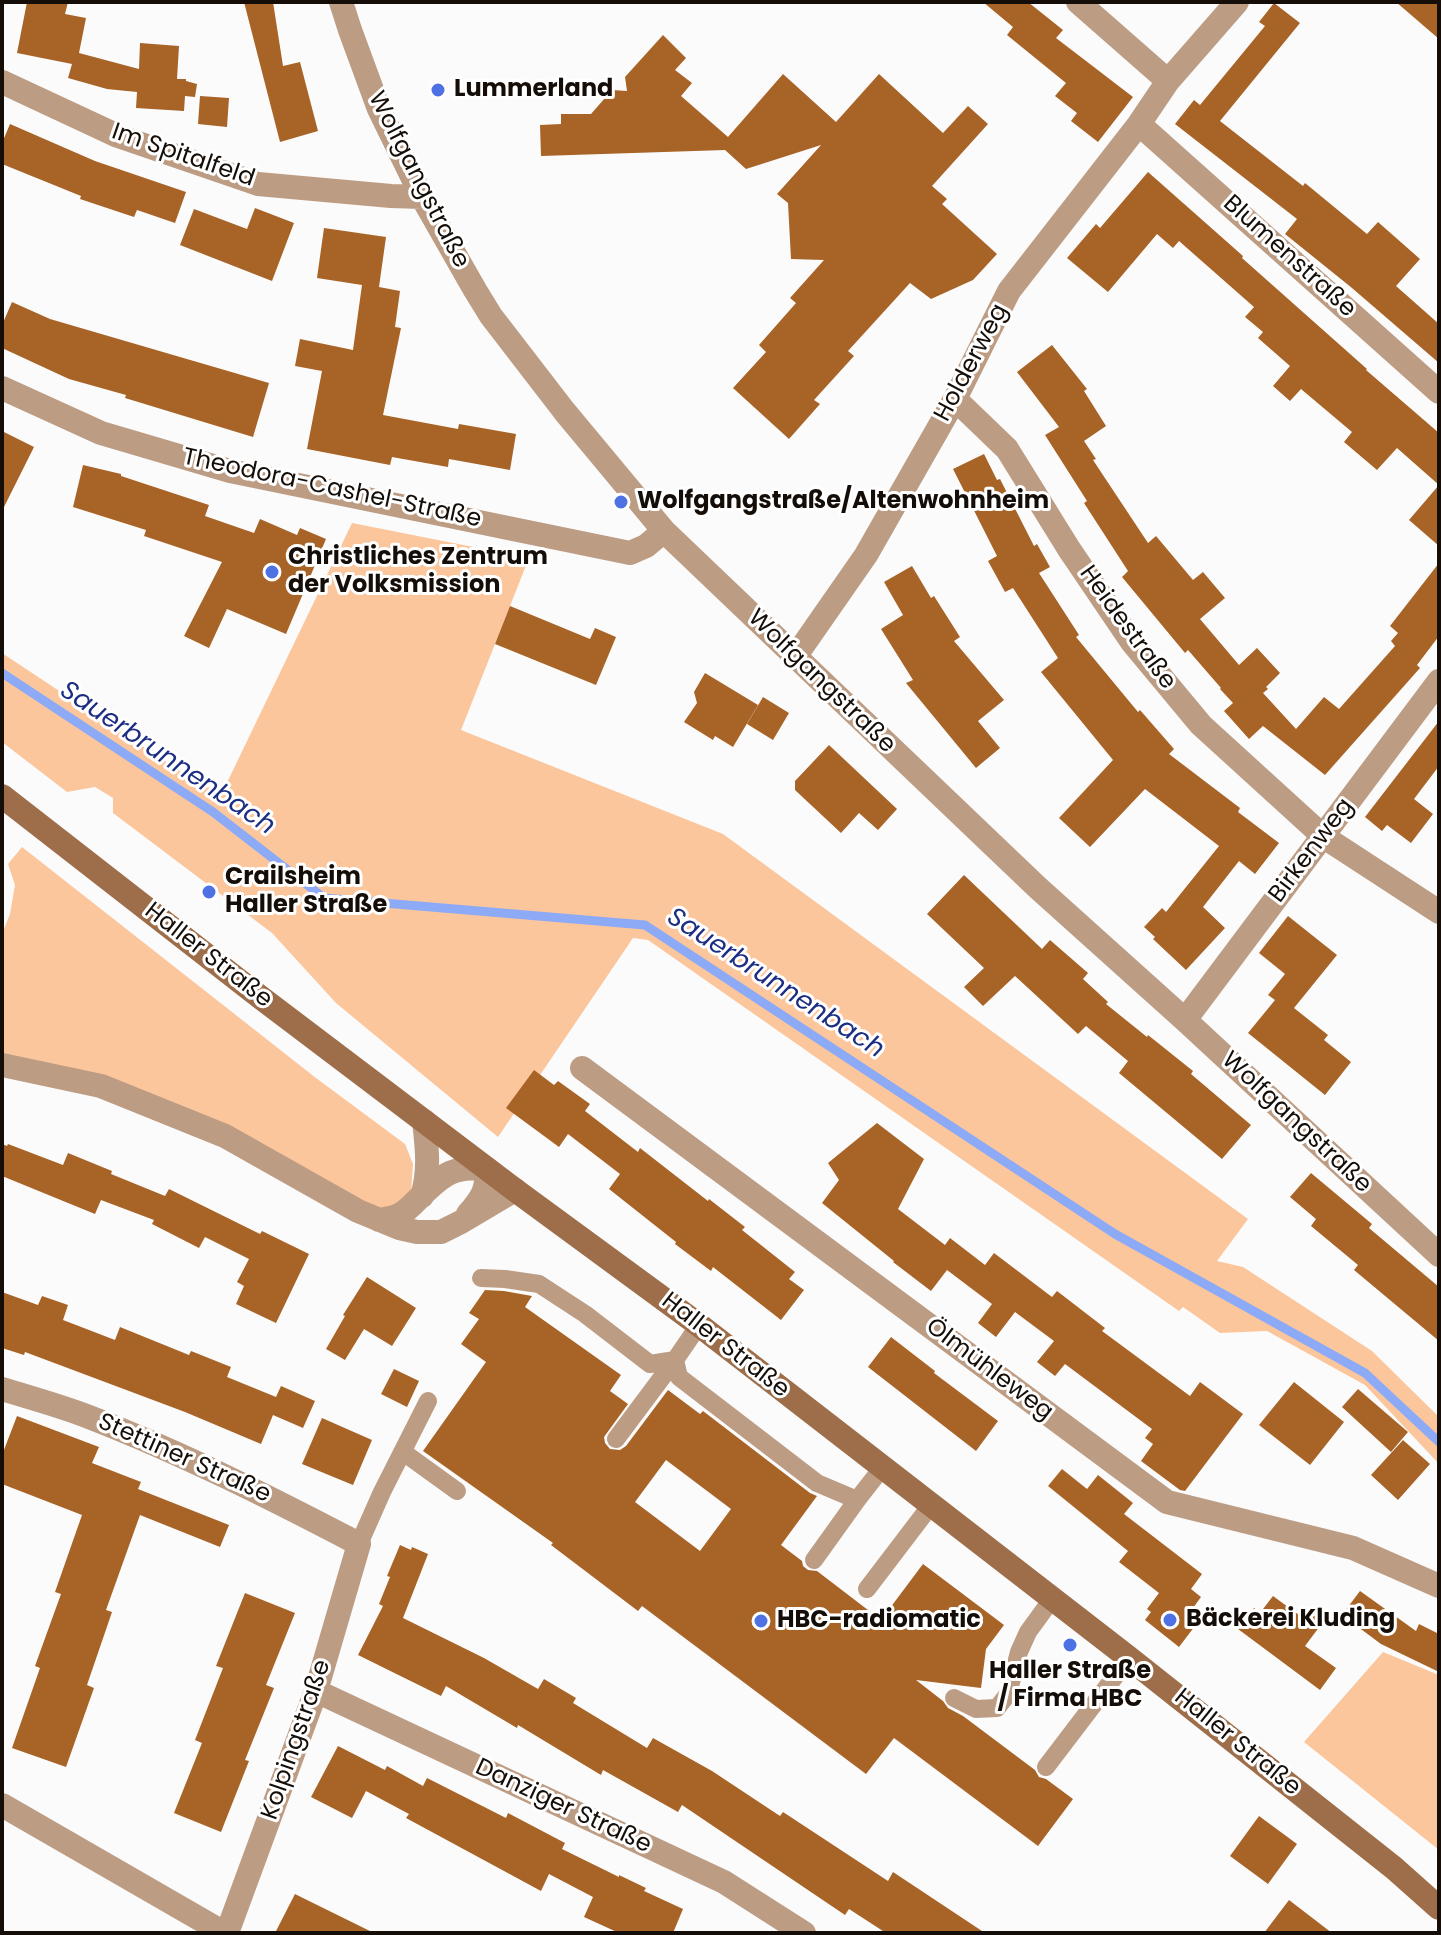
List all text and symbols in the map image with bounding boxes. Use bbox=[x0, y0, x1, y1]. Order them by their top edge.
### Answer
place label: Lummerland bbox=[454, 76, 613, 104]
marker: Lummerland bbox=[429, 81, 447, 99]
street label: Wolfgangstraße bbox=[361, 87, 475, 273]
street label: Im Spitalfeld bbox=[108, 118, 258, 194]
street label: Blumenstraße bbox=[1217, 190, 1361, 324]
street label: Holderweg bbox=[929, 299, 1015, 427]
street label: Theodora-Cashel-Straße bbox=[180, 443, 484, 535]
place label: Wolfgangstraße/Altenwohnheim bbox=[637, 488, 1049, 516]
marker: Wolfgangstraße/Altenwohnheim bbox=[612, 493, 630, 511]
place label: Christliches Zentrum der Volksmission bbox=[288, 544, 548, 600]
street label: Heidestraße bbox=[1072, 560, 1182, 696]
marker: Christliches Zentrum der Volksmission bbox=[263, 563, 281, 581]
street label: Wolfgangstraße bbox=[741, 604, 901, 760]
water label: Sauerbrunnenbach bbox=[54, 675, 280, 843]
street label: Birkenweg bbox=[1264, 793, 1360, 909]
place label: Crailsheim Haller Straße bbox=[225, 864, 387, 920]
marker: Crailsheim Haller Straße bbox=[200, 883, 218, 901]
street label: Haller Straße bbox=[138, 897, 278, 1015]
water label: Sauerbrunnenbach bbox=[661, 902, 889, 1066]
street label: Wolfgangstraße bbox=[1215, 1046, 1377, 1200]
street label: Haller Straße bbox=[655, 1287, 795, 1405]
street label: Ölmühleweg bbox=[920, 1313, 1058, 1427]
street label: Stettiner Straße bbox=[93, 1408, 275, 1510]
place label: Bäckerei Kluding bbox=[1186, 1606, 1395, 1634]
place label: HBC-radiomatic bbox=[777, 1607, 981, 1635]
marker: Bäckerei Kluding bbox=[1161, 1611, 1179, 1629]
marker: HBC-radiomatic bbox=[752, 1612, 770, 1630]
marker: Haller Straße / Firma HBC bbox=[1061, 1636, 1079, 1654]
street label: Kolpingstraße bbox=[256, 1656, 338, 1824]
place label: Haller Straße / Firma HBC bbox=[989, 1658, 1151, 1714]
street label: Haller Straße bbox=[1168, 1683, 1306, 1803]
street label: Danziger Straße bbox=[470, 1754, 656, 1860]

